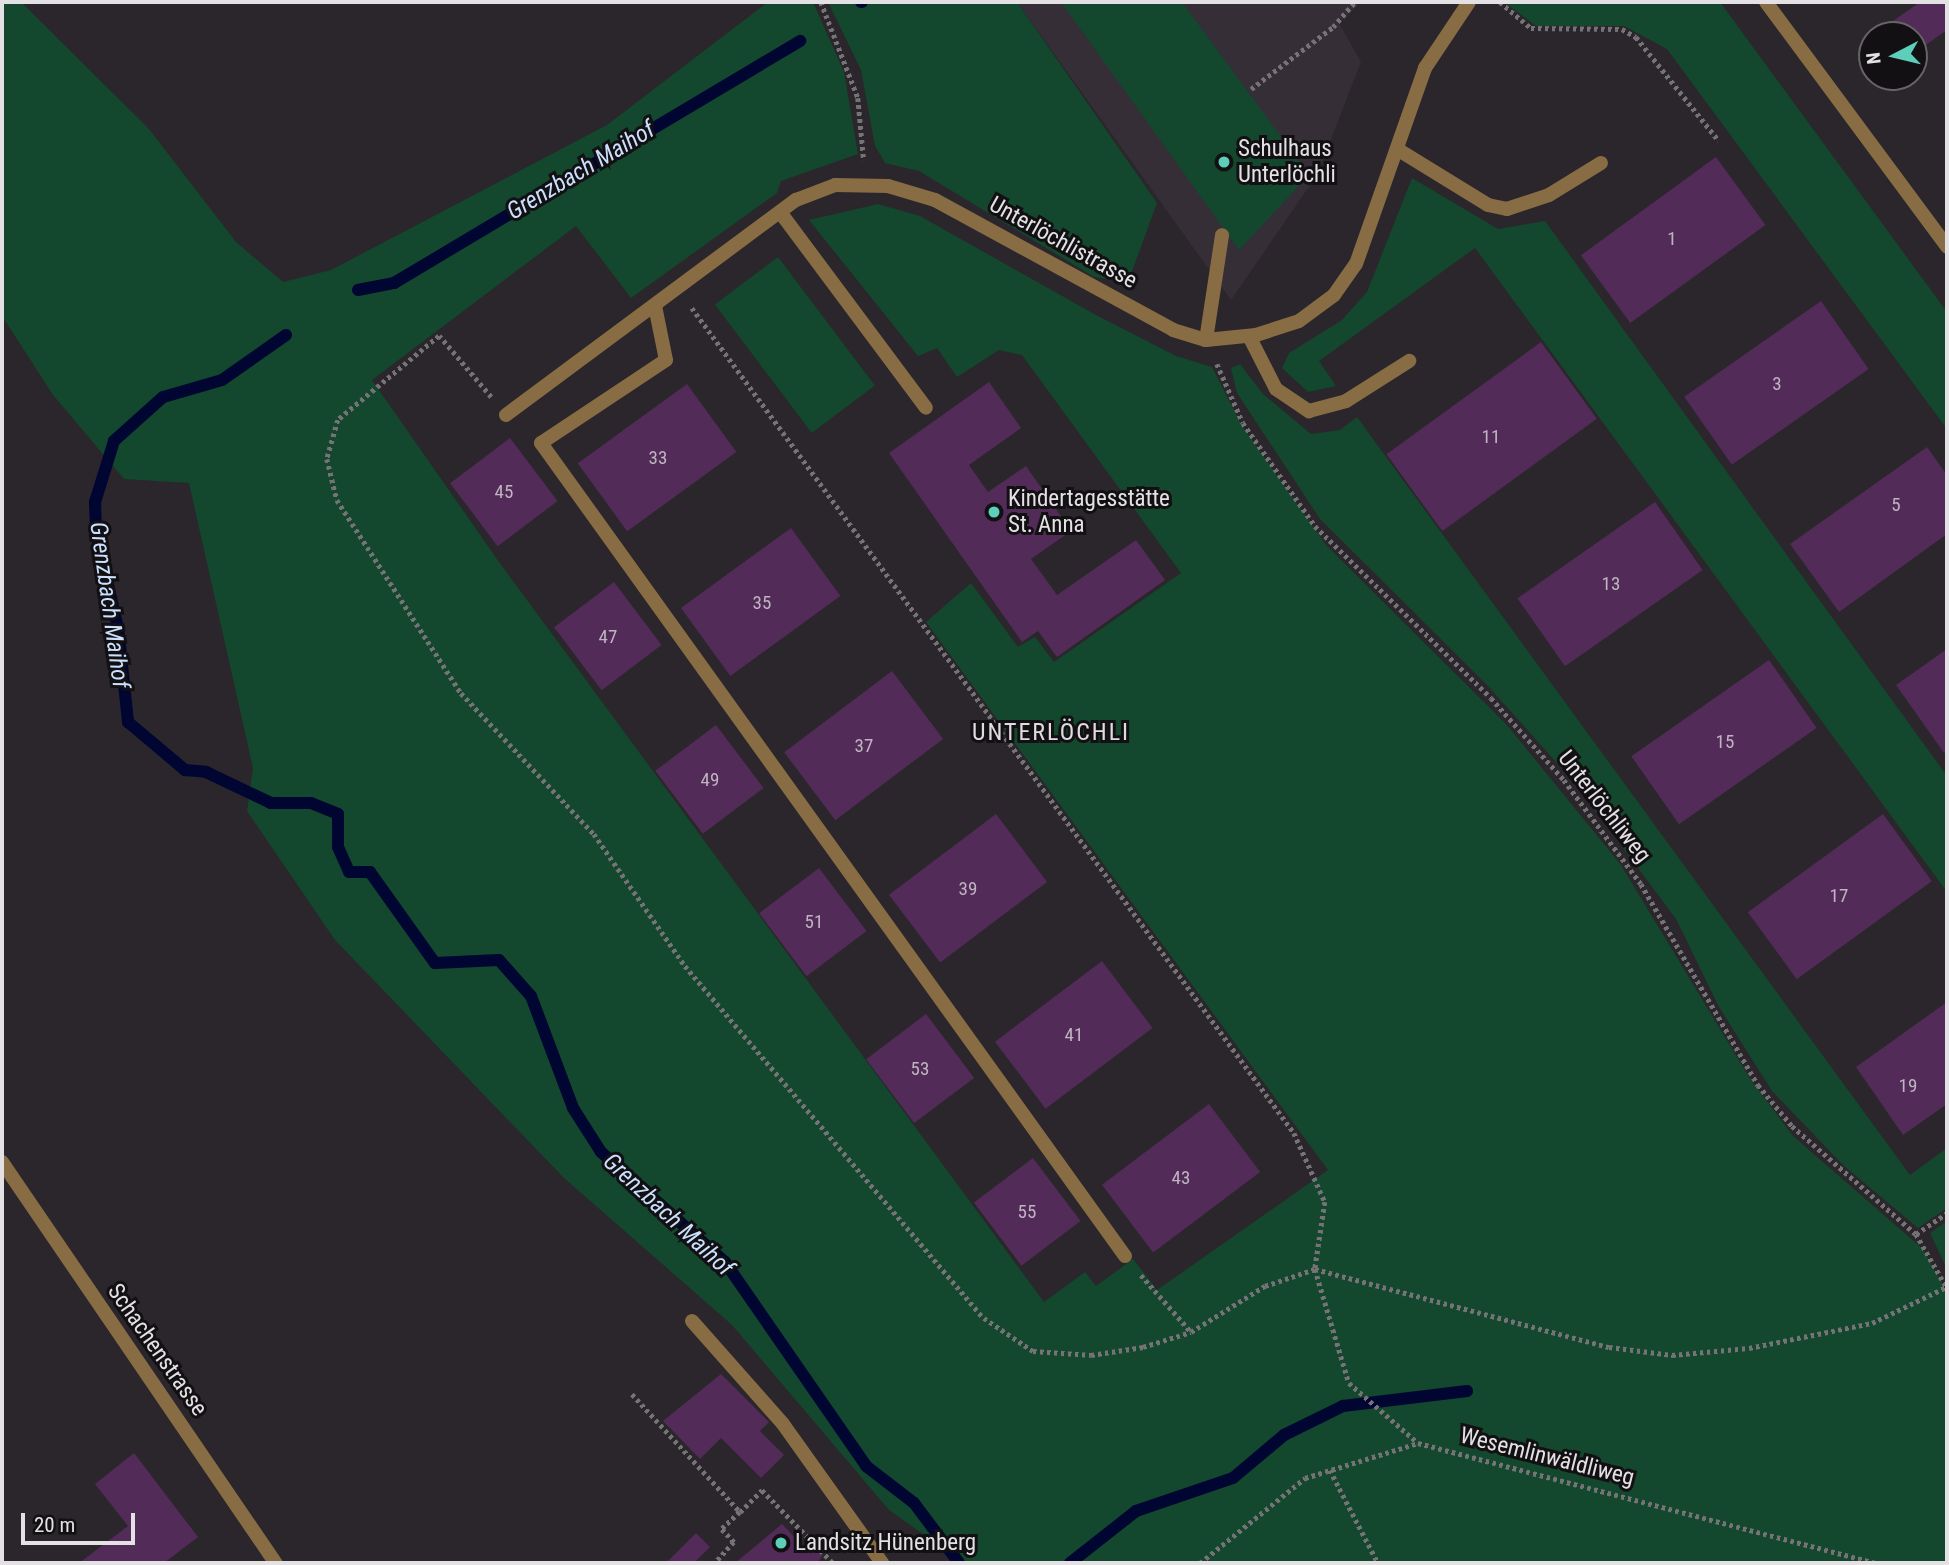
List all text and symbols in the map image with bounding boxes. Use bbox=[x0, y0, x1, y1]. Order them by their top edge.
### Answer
north arrow bbox=[1858, 21, 1928, 91]
text: N bbox=[1862, 51, 1886, 66]
water label: Grenzbach Maihof bbox=[502, 116, 660, 226]
place label: Schulhaus Unterlöchli bbox=[1238, 135, 1336, 189]
marker: Schulhaus Unterlöchli bbox=[1216, 154, 1232, 170]
street label: Unterlöchlistrasse bbox=[984, 191, 1142, 295]
house number: 1 bbox=[1667, 228, 1677, 250]
house number: 3 bbox=[1772, 373, 1782, 395]
house number: 11 bbox=[1482, 426, 1500, 448]
house number: 33 bbox=[649, 447, 667, 469]
house number: 45 bbox=[495, 481, 513, 503]
place label: Kindertagesstätte St. Anna bbox=[1008, 485, 1170, 539]
house number: 5 bbox=[1891, 494, 1901, 516]
marker: Kindertagesstätte St. Anna bbox=[986, 504, 1002, 520]
water label: Grenzbach Maihof bbox=[83, 520, 135, 690]
house number: 13 bbox=[1602, 573, 1620, 595]
house number: 35 bbox=[753, 592, 771, 614]
house number: 47 bbox=[599, 626, 617, 648]
district label: UNTERLÖCHLI bbox=[973, 719, 1129, 747]
house number: 15 bbox=[1716, 731, 1734, 753]
house number: 37 bbox=[855, 735, 873, 757]
street label: Unterlöchliweg bbox=[1552, 745, 1656, 869]
house number: 49 bbox=[701, 769, 719, 791]
house number: 39 bbox=[959, 878, 977, 900]
house number: 17 bbox=[1830, 885, 1848, 907]
house number: 51 bbox=[805, 911, 823, 933]
house number: 41 bbox=[1065, 1024, 1083, 1046]
house number: 53 bbox=[911, 1058, 929, 1080]
house number: 19 bbox=[1899, 1075, 1917, 1097]
water label: Grenzbach Maihof bbox=[597, 1147, 739, 1283]
house number: 43 bbox=[1172, 1167, 1190, 1189]
house number: 55 bbox=[1018, 1201, 1036, 1223]
street label: Schachenstrasse bbox=[101, 1279, 213, 1421]
street label: Wesemlinwäldliweg bbox=[1457, 1422, 1637, 1492]
scale bar bbox=[24, 1498, 138, 1542]
text: 20 m bbox=[34, 1513, 75, 1537]
place label: Landsitz Hünenberg bbox=[795, 1529, 976, 1557]
marker: Landsitz Hünenberg bbox=[773, 1535, 789, 1551]

